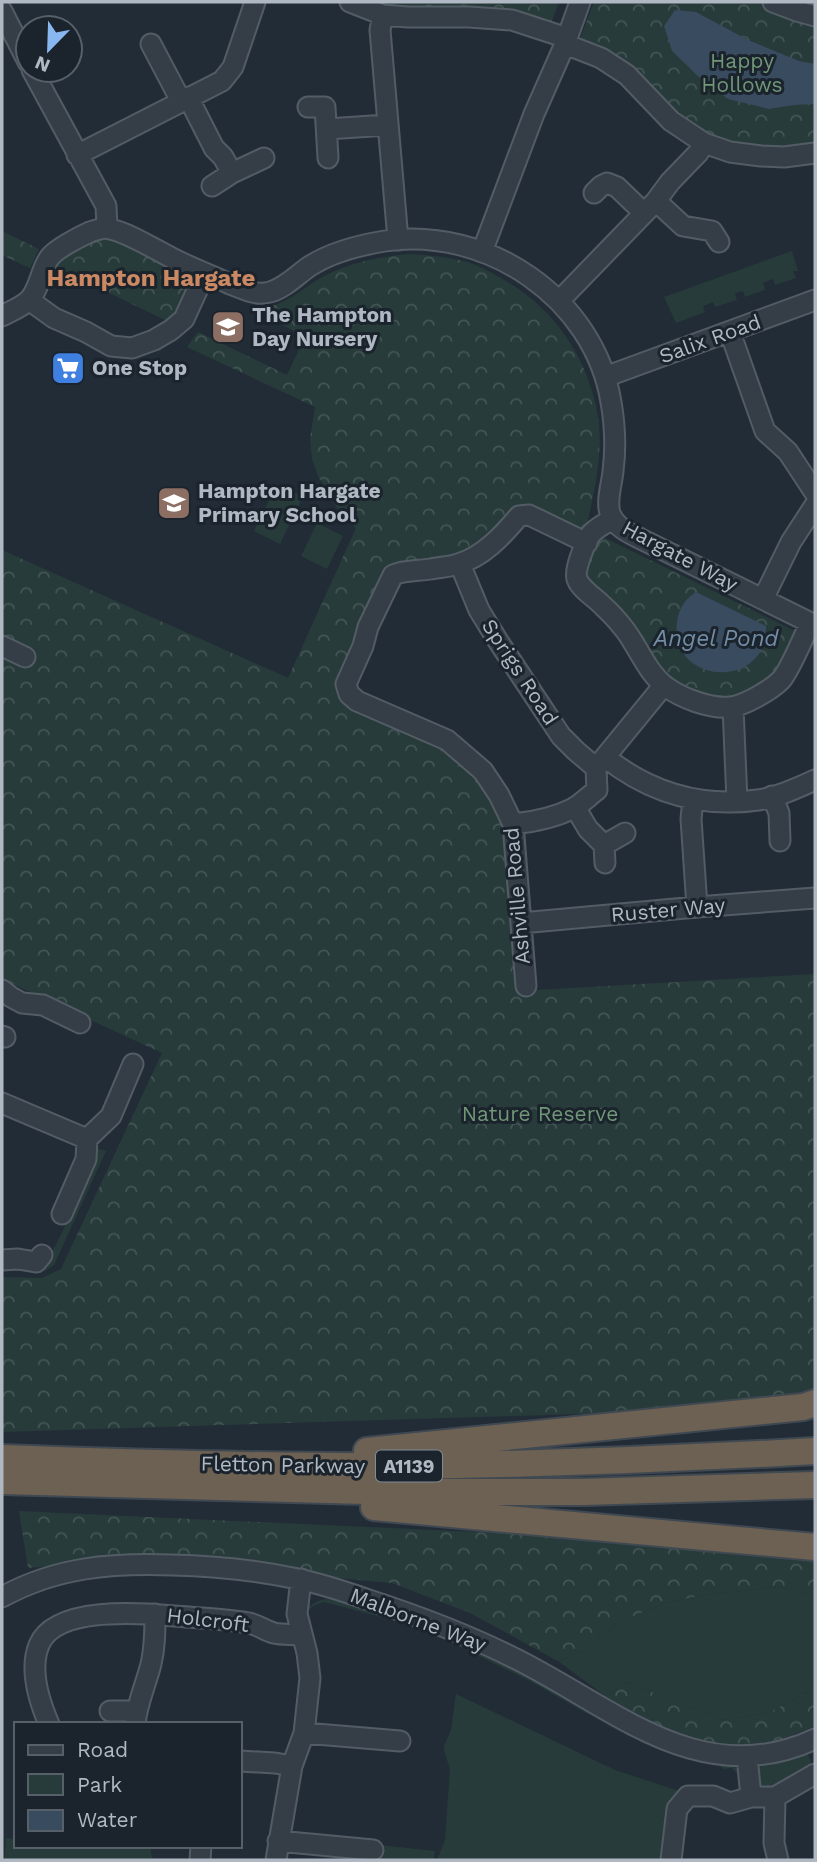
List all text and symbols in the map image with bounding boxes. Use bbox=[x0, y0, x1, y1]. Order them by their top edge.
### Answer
north arrow bbox=[14, 14, 84, 84]
park label: Happy Hollows bbox=[701, 48, 783, 97]
text: N bbox=[32, 51, 54, 78]
district label: Hampton Hargate bbox=[47, 264, 255, 292]
place label: The Hampton Day Nursery bbox=[252, 302, 392, 351]
school or university icon: The Hampton Day Nursery bbox=[209, 308, 247, 346]
street label: Salix Road bbox=[656, 309, 764, 368]
supermarket icon: One Stop bbox=[49, 349, 87, 387]
place label: One Stop bbox=[92, 355, 187, 380]
place label: Hampton Hargate Primary School bbox=[198, 478, 381, 527]
school or university icon: Hampton Hargate Primary School bbox=[155, 484, 193, 522]
street label: Hargate Way bbox=[618, 515, 742, 596]
street label: Sprigs Road bbox=[477, 614, 564, 729]
water label: Angel Pond bbox=[652, 625, 779, 652]
street label: Ashville Road bbox=[498, 826, 535, 966]
street label: Ruster Way bbox=[610, 892, 726, 927]
park label: Nature Reserve bbox=[462, 1101, 618, 1126]
road number: A1139 bbox=[376, 1450, 442, 1482]
street label: Fletton Parkway bbox=[200, 1451, 366, 1478]
street label: Malborne Way bbox=[347, 1582, 490, 1657]
street label: Holcroft bbox=[166, 1602, 251, 1637]
legend bbox=[14, 1722, 242, 1848]
text: Road bbox=[77, 1737, 128, 1762]
text: Park bbox=[77, 1772, 122, 1797]
text: Water bbox=[77, 1807, 138, 1832]

